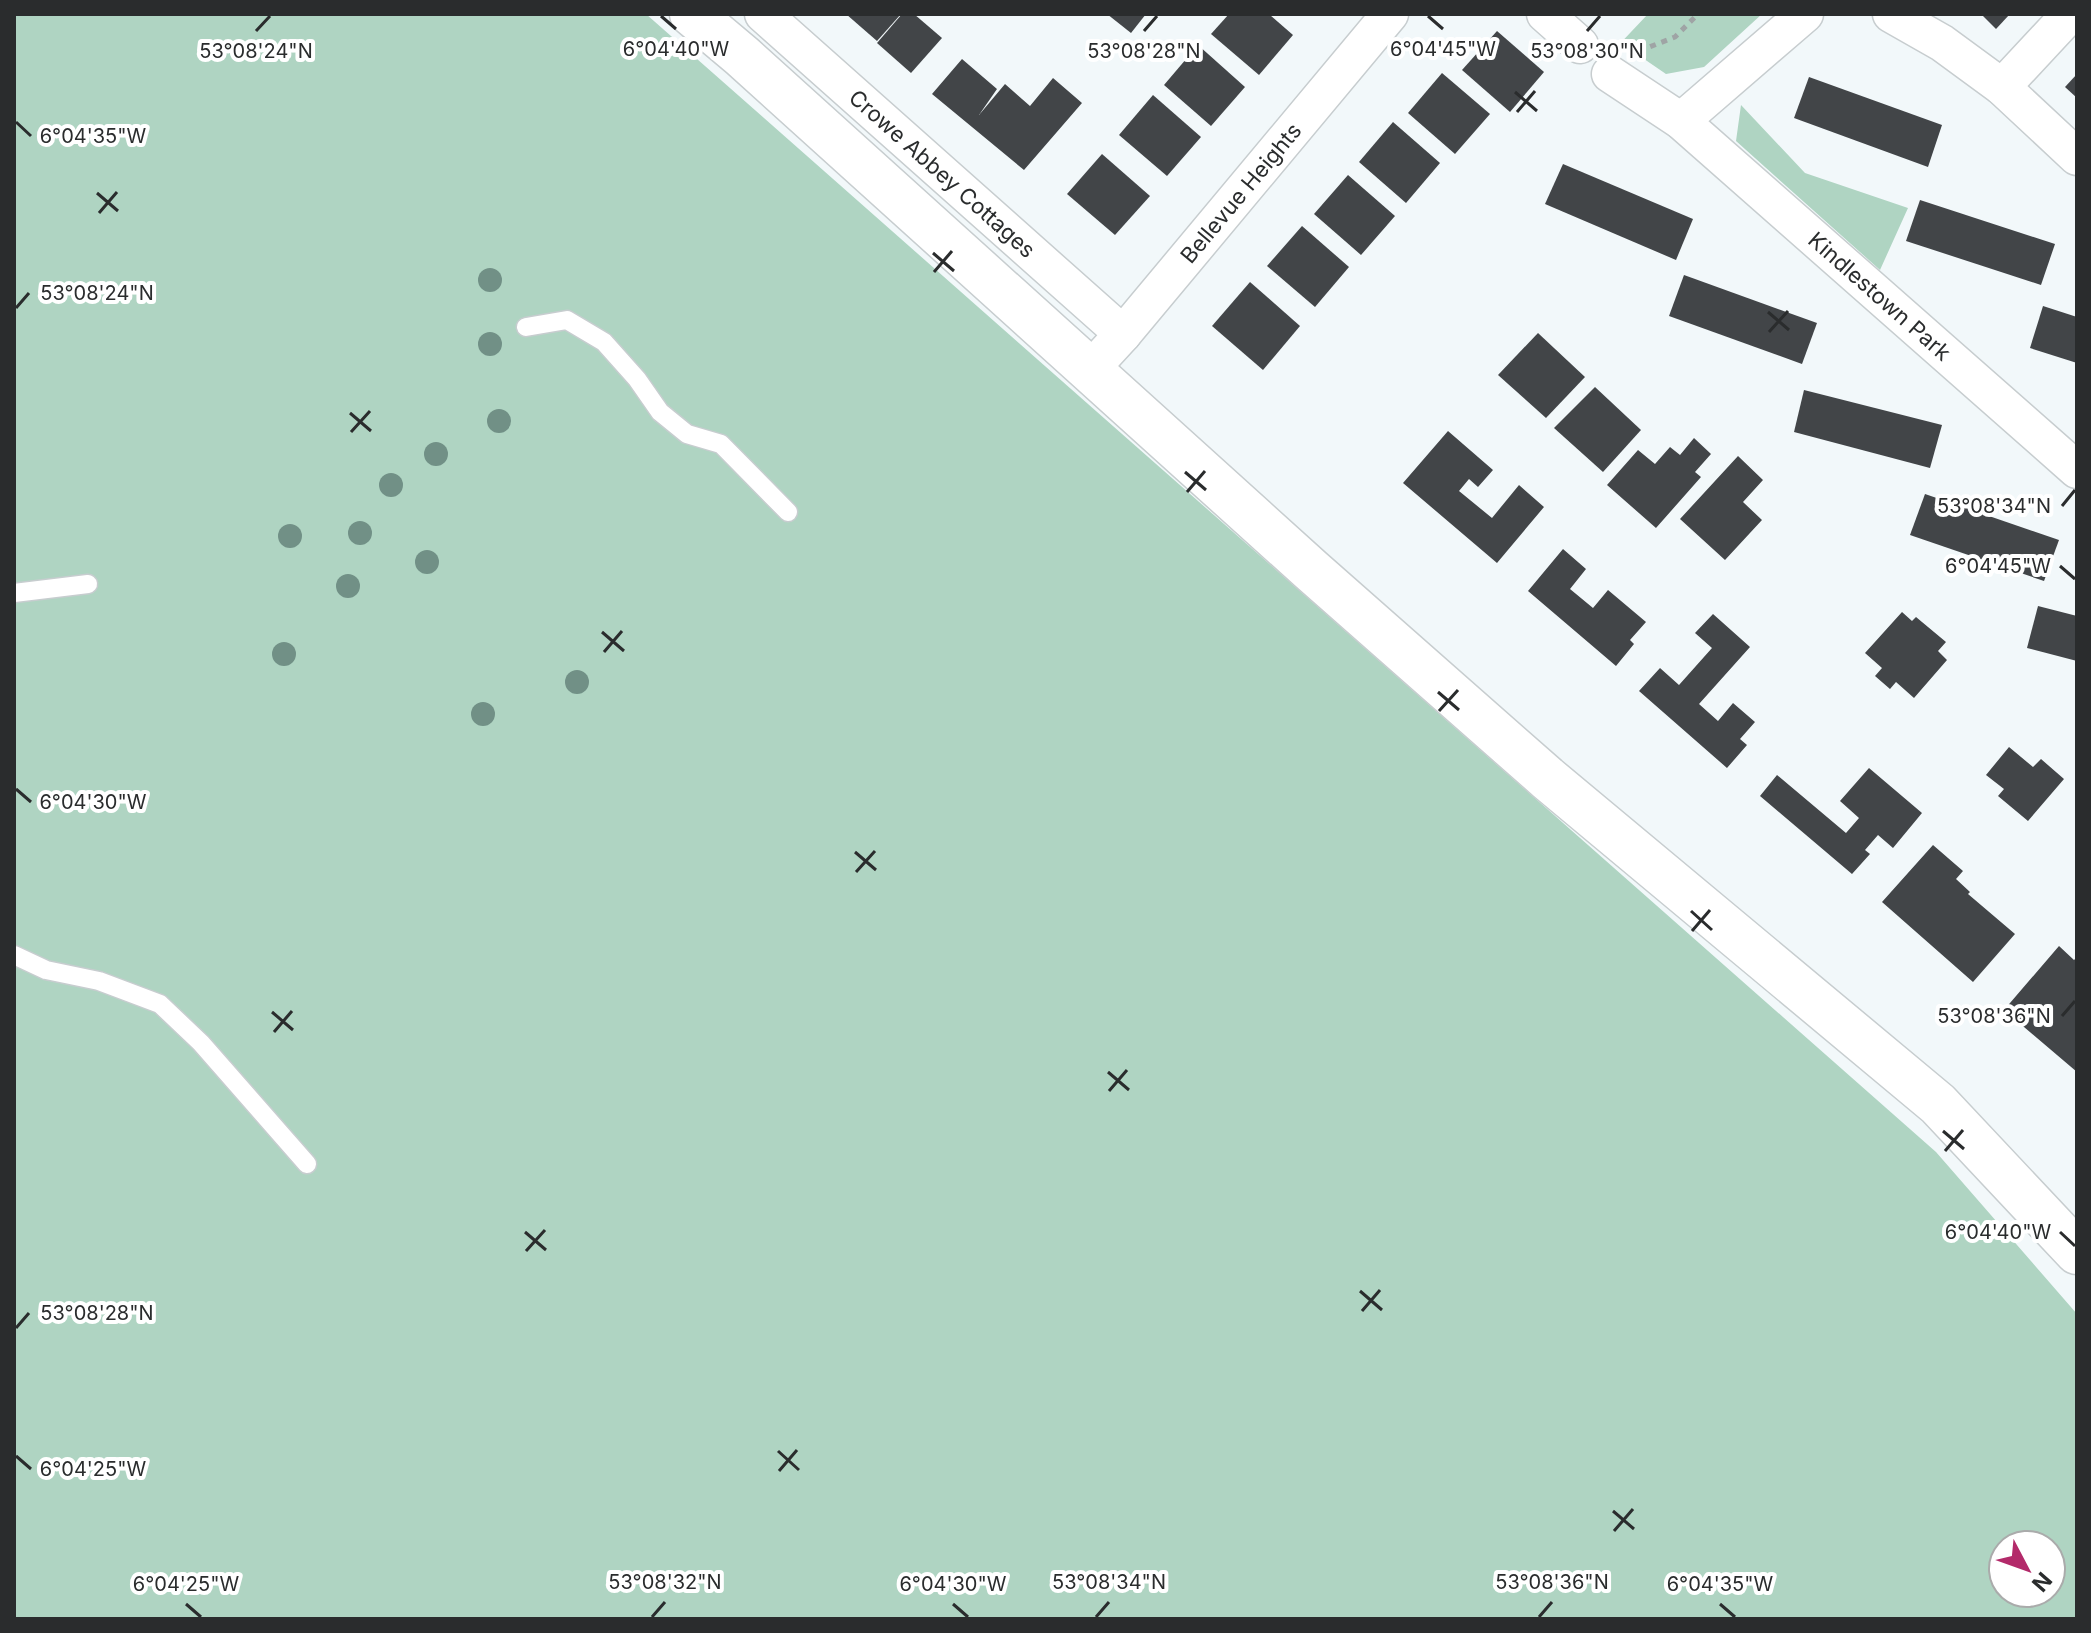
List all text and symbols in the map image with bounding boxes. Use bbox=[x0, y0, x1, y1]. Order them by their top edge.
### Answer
text: 6°04'40"W bbox=[623, 37, 729, 61]
text: 6°04'45"W bbox=[1390, 37, 1496, 61]
text: 53°08'24"N bbox=[199, 39, 313, 63]
text: 53°08'28"N bbox=[1087, 39, 1201, 63]
text: 53°08'30"N bbox=[1530, 39, 1644, 63]
street label: Crowe Abbey Cottages bbox=[844, 84, 1041, 263]
street label: Bellevue Heights bbox=[1175, 118, 1307, 268]
text: 6°04'35"W bbox=[40, 124, 147, 148]
street label: Kindlestown Park bbox=[1803, 227, 1956, 366]
text: 53°08'24"N bbox=[40, 281, 154, 305]
text: 53°08'34"N bbox=[1937, 494, 2051, 518]
text: 6°04'45"W bbox=[1945, 554, 2051, 578]
text: 6°04'30"W bbox=[39, 790, 147, 814]
text: 53°08'36"N bbox=[1937, 1004, 2051, 1028]
text: 6°04'40"W bbox=[1945, 1220, 2051, 1244]
text: 53°08'28"N bbox=[40, 1301, 154, 1325]
text: 6°04'25"W bbox=[40, 1457, 147, 1481]
north arrow bbox=[1987, 1529, 2067, 1609]
text: N bbox=[2027, 1567, 2057, 1597]
text: 53°08'32"N bbox=[608, 1570, 722, 1594]
text: 53°08'34"N bbox=[1052, 1570, 1166, 1594]
text: 53°08'36"N bbox=[1495, 1570, 1609, 1594]
text: 6°04'25"W bbox=[133, 1572, 240, 1596]
text: 6°04'30"W bbox=[899, 1572, 1007, 1596]
text: 6°04'35"W bbox=[1667, 1572, 1774, 1596]

